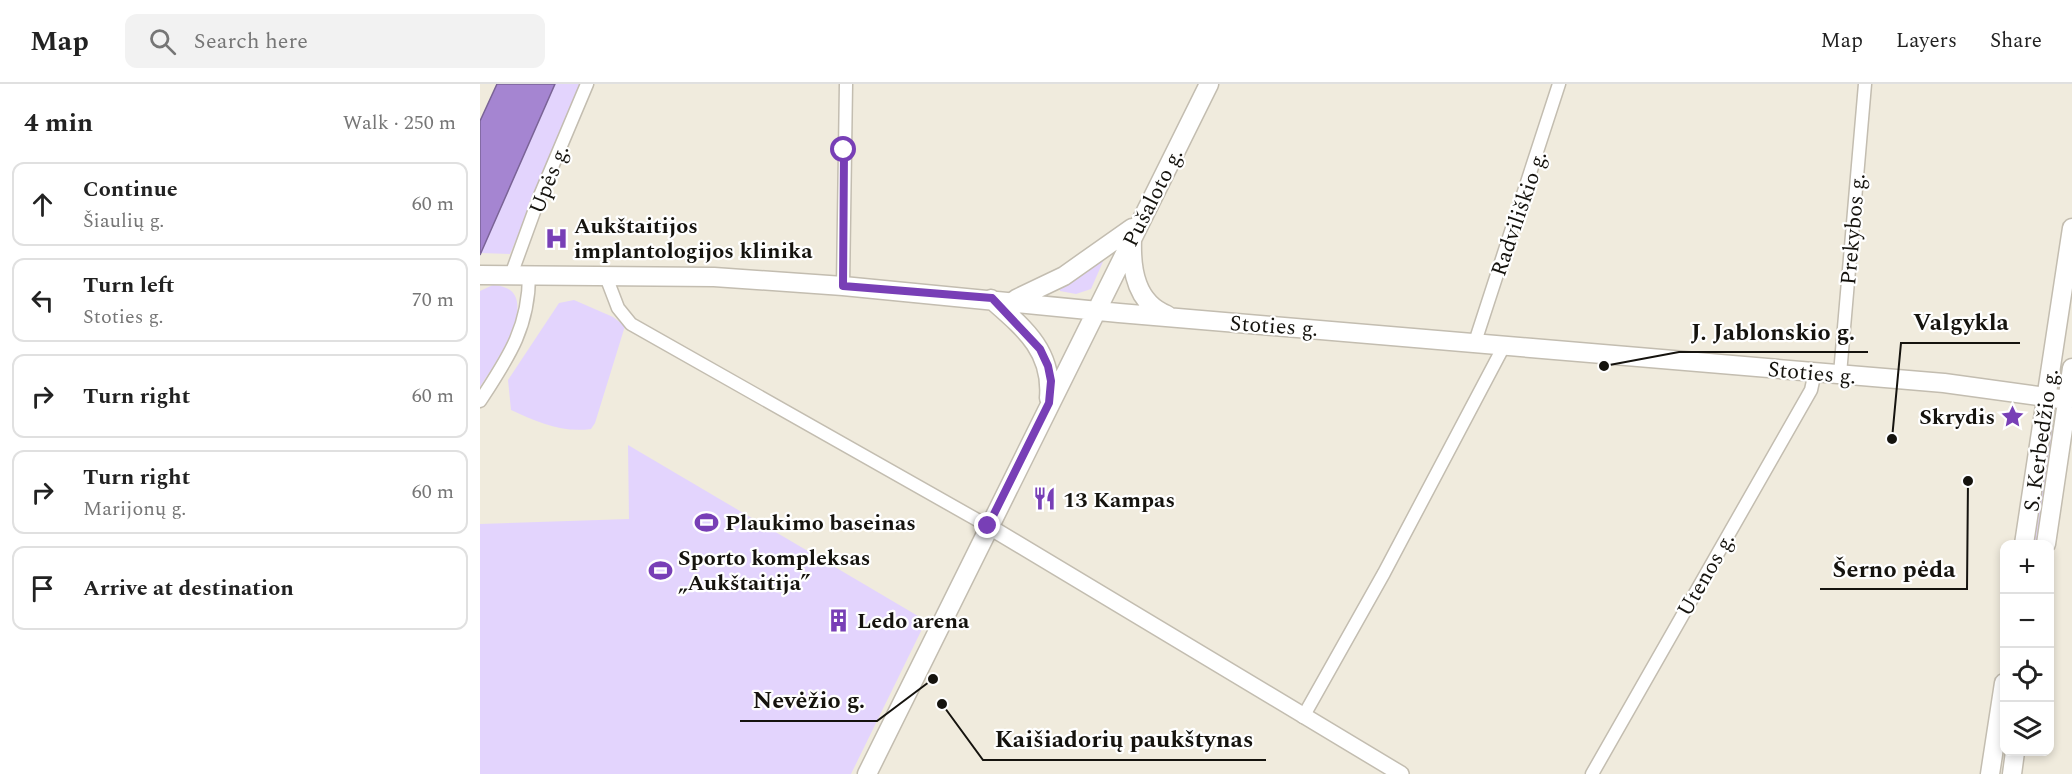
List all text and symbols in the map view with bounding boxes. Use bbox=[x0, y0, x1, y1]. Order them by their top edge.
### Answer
search box bbox=[125, 14, 545, 68]
text: Map bbox=[30, 20, 89, 63]
icon: search bbox=[146, 25, 179, 58]
text: Search here bbox=[194, 25, 308, 58]
text: Map bbox=[1821, 25, 1863, 57]
text: Layers bbox=[1896, 25, 1957, 57]
text: Share bbox=[1990, 25, 2042, 57]
text: 4 min bbox=[24, 103, 93, 143]
text: Walk · 250 m bbox=[343, 108, 456, 138]
route start bbox=[830, 136, 856, 162]
street label: Upės g. bbox=[521, 140, 578, 219]
street label: Pušaloto g. bbox=[1114, 143, 1192, 253]
street label: Radviliškio g. bbox=[1483, 146, 1556, 281]
street label: Prekybos g. bbox=[1832, 172, 1875, 286]
text: Continue bbox=[83, 173, 178, 206]
icon: ahead bbox=[26, 188, 59, 221]
text: 60 m bbox=[412, 189, 454, 219]
text: Šiaulių g. bbox=[83, 206, 164, 236]
place label: Aukštaitijos implantologijos klinika bbox=[574, 210, 813, 268]
hospital icon: Aukštaitijos implantologijos klinika bbox=[543, 225, 569, 251]
text: Turn left bbox=[83, 269, 175, 302]
icon: left bbox=[26, 284, 59, 317]
text: 70 m bbox=[412, 285, 454, 315]
callout: Valgykla bbox=[1901, 301, 2020, 343]
text: Stoties g. bbox=[83, 302, 163, 332]
text: Valgykla bbox=[1913, 305, 2010, 341]
street label: Stoties g. bbox=[1229, 307, 1319, 346]
callout: J. Jablonskio g. bbox=[1679, 310, 1868, 352]
text: J. Jablonskio g. bbox=[1691, 315, 1855, 351]
street label: Stoties g. bbox=[1766, 353, 1857, 394]
street label: S. Kerbedžio g. bbox=[2015, 367, 2068, 514]
icon: right bbox=[26, 380, 59, 413]
text: Turn right bbox=[83, 380, 190, 413]
text: 60 m bbox=[412, 381, 454, 411]
place label: Skrydis bbox=[1919, 401, 1995, 434]
place icon: Skrydis bbox=[2000, 403, 2026, 429]
text: Turn right bbox=[83, 461, 190, 494]
icon: right bbox=[26, 476, 59, 509]
text: 60 m bbox=[412, 477, 454, 507]
place label: 13 Kampas bbox=[1063, 484, 1175, 517]
restaurant icon: 13 Kampas bbox=[1032, 486, 1058, 512]
text: Marijonų g. bbox=[83, 494, 186, 524]
place label: Plaukimo baseinas bbox=[725, 507, 916, 540]
sports icon: Plaukimo baseinas bbox=[694, 509, 720, 535]
route end bbox=[974, 512, 1000, 538]
street label: Utenos g. bbox=[1669, 527, 1744, 623]
map controls bbox=[2000, 540, 2054, 756]
button: + bbox=[2000, 540, 2054, 594]
place label: Sporto kompleksas „Aukštaitija” bbox=[678, 542, 870, 600]
callout: Šerno pėda bbox=[1820, 547, 1967, 589]
text: Šerno pėda bbox=[1832, 552, 1956, 588]
sports icon: Sporto kompleksas „Aukštaitija” bbox=[647, 557, 673, 583]
icon: arrive bbox=[26, 572, 59, 605]
text: Arrive at destination bbox=[83, 572, 294, 605]
button: − bbox=[2000, 594, 2054, 648]
place label: Ledo arena bbox=[857, 605, 970, 638]
building icon: Ledo arena bbox=[826, 607, 852, 633]
button: locate bbox=[2000, 648, 2054, 702]
callout: Nevėžio g. bbox=[740, 679, 877, 721]
text: Nevėžio g. bbox=[753, 683, 865, 719]
button: layers bbox=[2000, 702, 2054, 756]
callout: Kaišiadorių paukštynas bbox=[983, 718, 1266, 760]
text: Kaišiadorių paukštynas bbox=[995, 722, 1253, 758]

